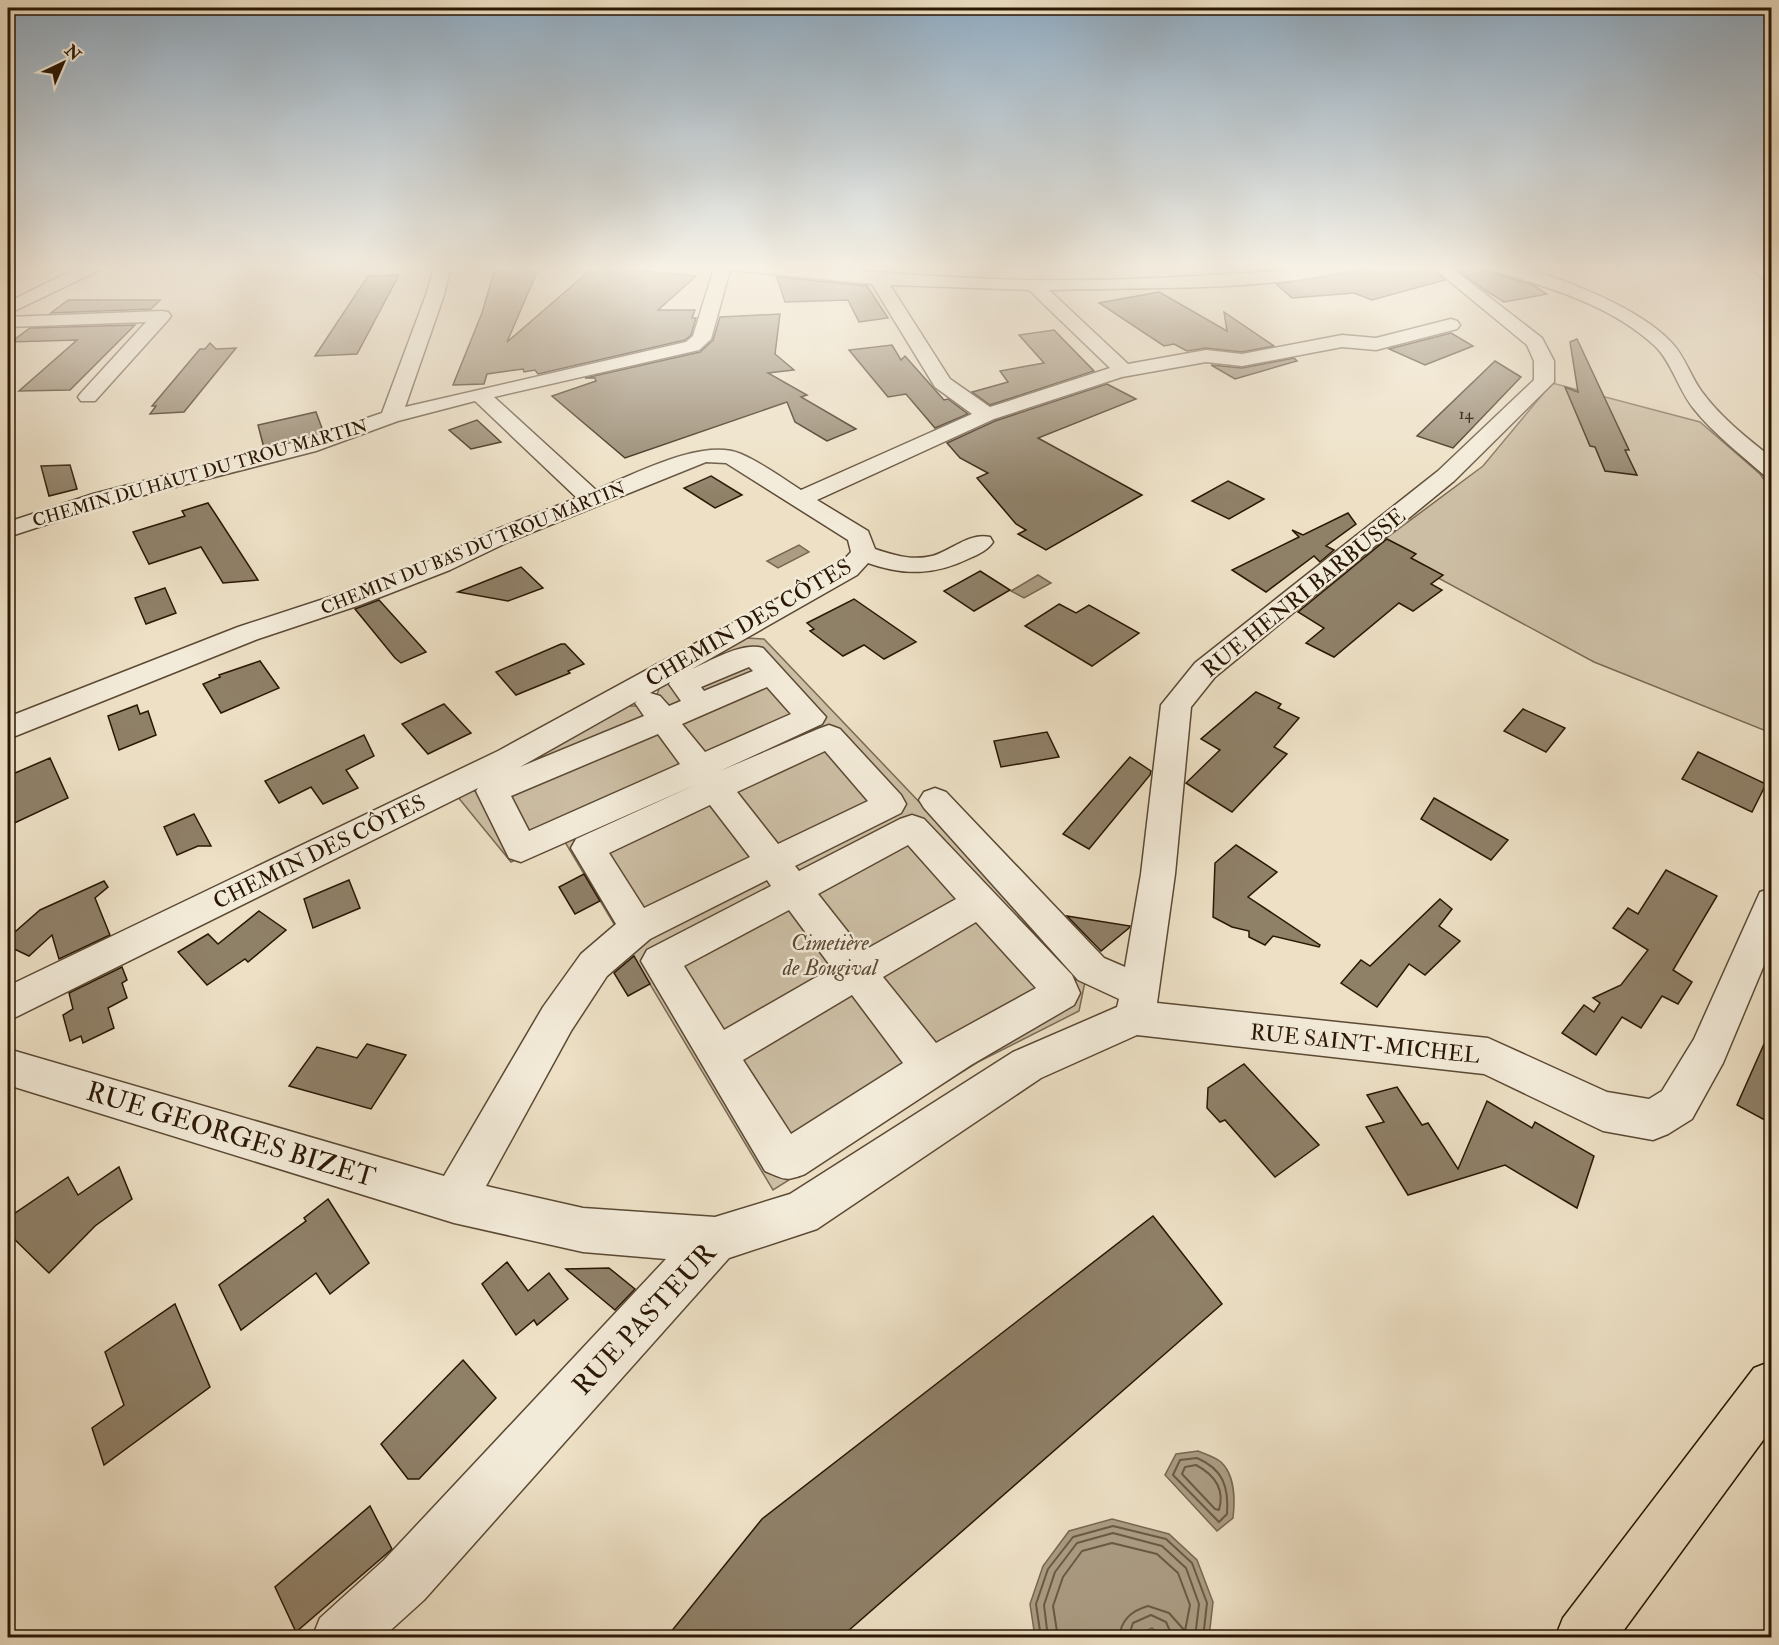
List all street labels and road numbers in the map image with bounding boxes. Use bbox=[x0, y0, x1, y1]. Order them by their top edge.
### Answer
street label: CHEMIN DU HAUT DU TROU MARTIN bbox=[30, 415, 370, 532]
street label: CHEMIN DU BAS DU TROU MARTIN bbox=[317, 477, 629, 620]
street label: RUE HENRI BARBUSSE bbox=[1196, 502, 1411, 684]
street label: CHEMIN DES CÔTES bbox=[640, 552, 857, 693]
street label: CHEMIN DES CÔTES bbox=[208, 787, 430, 916]
street label: RUE SAINT-MICHEL bbox=[1249, 1018, 1481, 1070]
street label: RUE GEORGES BIZET bbox=[82, 1075, 379, 1194]
street label: RUE PASTEUR bbox=[566, 1236, 723, 1402]

